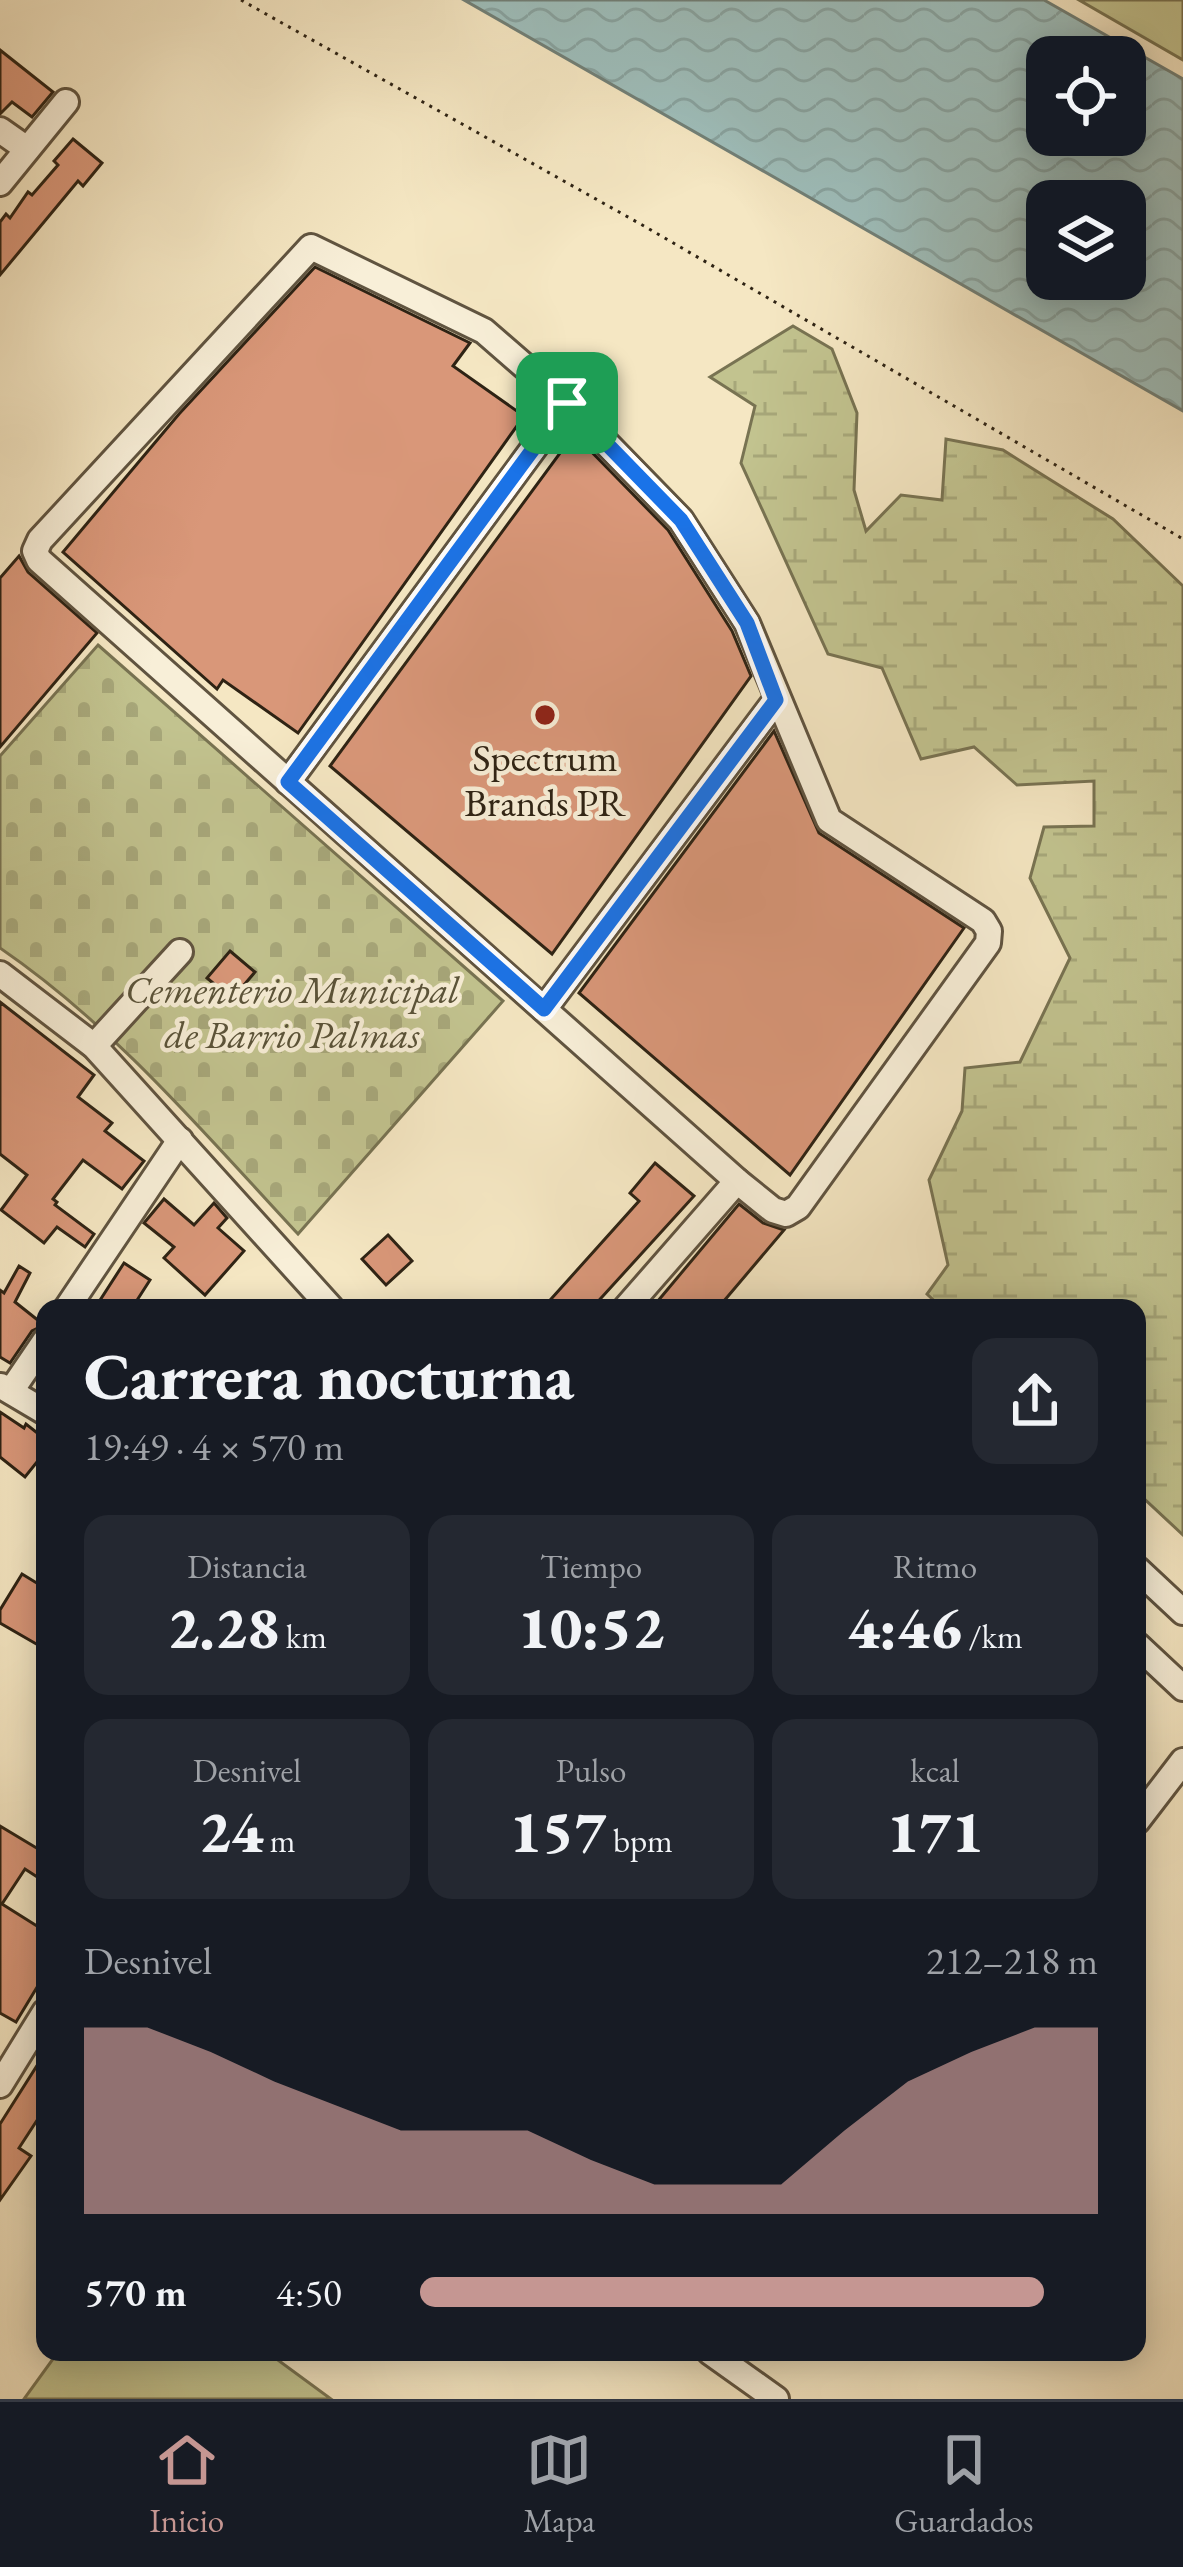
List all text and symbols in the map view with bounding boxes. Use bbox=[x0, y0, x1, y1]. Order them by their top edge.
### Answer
map controls bbox=[1026, 36, 1146, 300]
button: locate bbox=[1026, 36, 1146, 156]
button: layers bbox=[1026, 180, 1146, 300]
pin bbox=[516, 352, 618, 454]
icon: arrive bbox=[534, 370, 600, 436]
marker: Spectrum Brands PR bbox=[532, 702, 558, 728]
place label: Spectrum Brands PR bbox=[464, 732, 626, 828]
park label: Cementerio Municipal de Barrio Palmas bbox=[125, 964, 460, 1060]
text: Carrera nocturna bbox=[84, 1333, 574, 1419]
button: share bbox=[972, 1338, 1098, 1464]
text: 19:49 · 4 × 570 m bbox=[84, 1421, 344, 1472]
text: Distancia bbox=[187, 1545, 307, 1588]
text: Tiempo bbox=[540, 1545, 642, 1588]
text: Ritmo bbox=[893, 1545, 977, 1588]
text: 2.28 bbox=[167, 1588, 279, 1666]
text: 10:52 bbox=[518, 1588, 664, 1666]
text: 4:46 bbox=[847, 1588, 962, 1666]
text: km bbox=[279, 1615, 327, 1658]
text: /km bbox=[962, 1615, 1023, 1658]
text: Desnivel bbox=[193, 1749, 301, 1792]
text: Pulso bbox=[556, 1749, 626, 1792]
text: kcal bbox=[910, 1749, 960, 1792]
text: 24 bbox=[198, 1792, 263, 1870]
text: 157 bbox=[509, 1792, 606, 1870]
text: 171 bbox=[886, 1792, 984, 1870]
text: m bbox=[263, 1819, 296, 1862]
text: bpm bbox=[606, 1819, 673, 1862]
text: Desnivel bbox=[84, 1935, 212, 1986]
text: 212–218 m bbox=[926, 1935, 1098, 1986]
text: 570 m bbox=[84, 2267, 187, 2318]
text: 4:50 bbox=[276, 2267, 342, 2318]
tab: Inicio bbox=[150, 2427, 224, 2542]
tab: Mapa bbox=[523, 2427, 595, 2542]
tab: Guardados bbox=[894, 2427, 1033, 2542]

